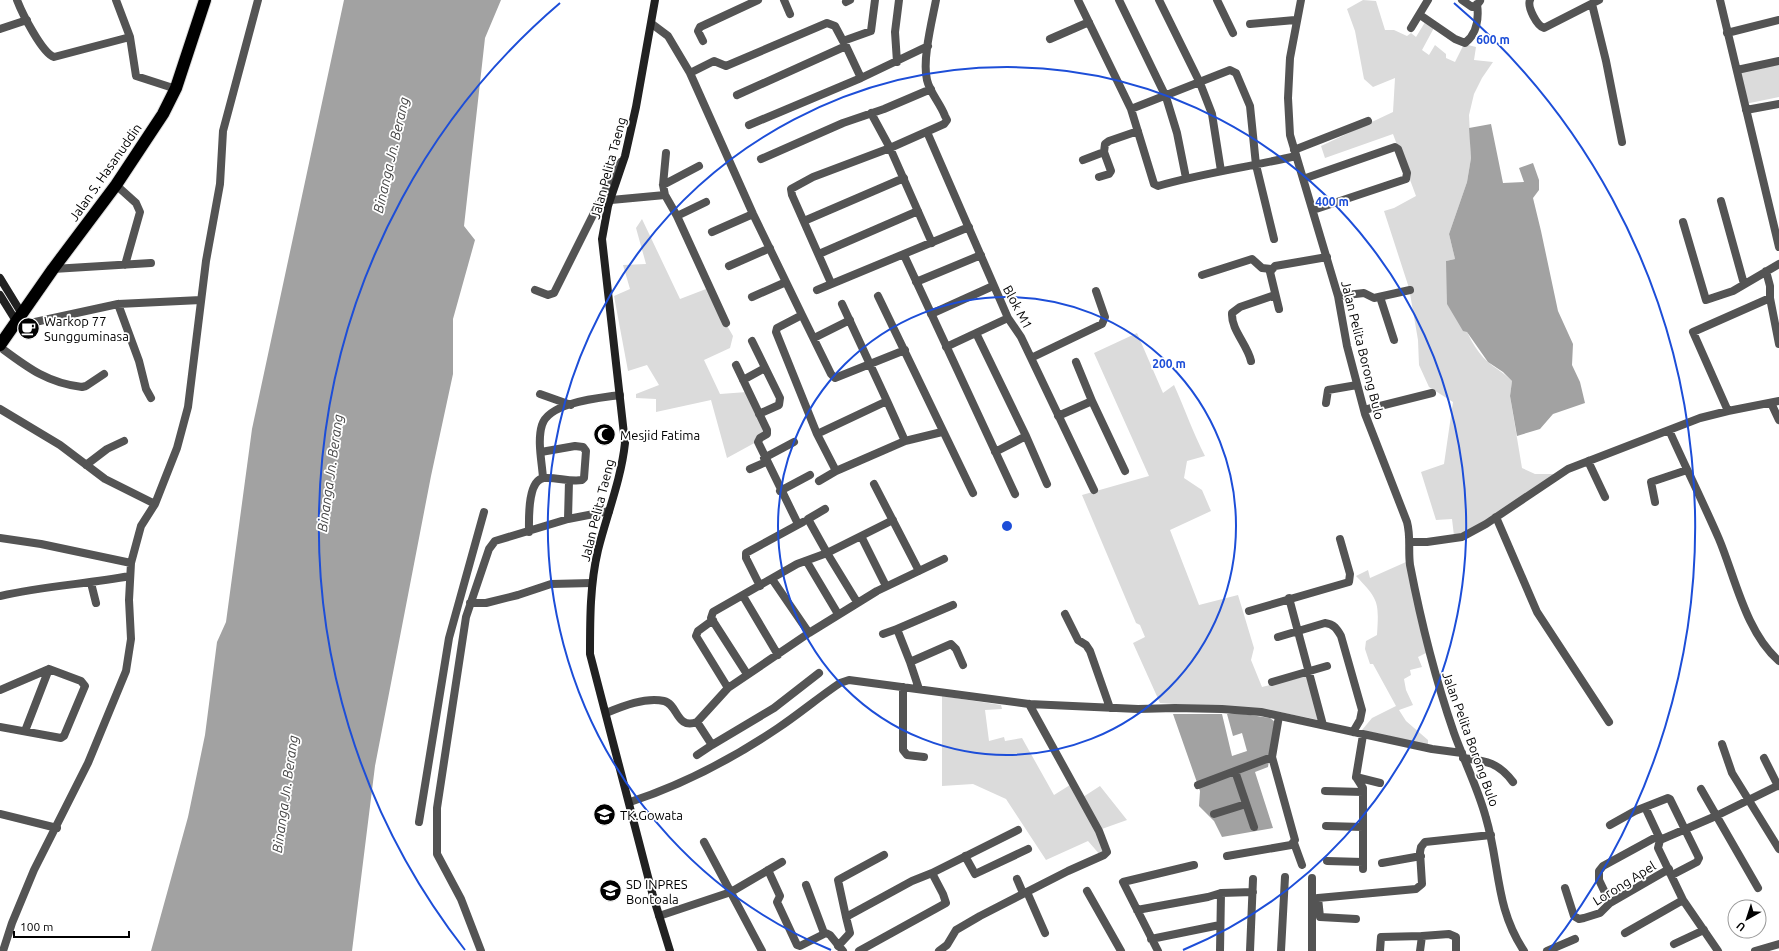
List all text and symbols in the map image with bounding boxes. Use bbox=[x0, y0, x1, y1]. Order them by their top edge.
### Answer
text: 600 m bbox=[1476, 33, 1510, 46]
water label: Binanga Jn. Berang bbox=[370, 95, 412, 215]
street label: Jalan Pelita Taeng bbox=[588, 115, 628, 221]
street label: Jalan S. Hasanuddin bbox=[66, 121, 144, 223]
text: 400 m bbox=[1315, 195, 1349, 208]
street label: Jalan Pelita Borong Bulo bbox=[1339, 279, 1387, 421]
street label: Blok M1 bbox=[1001, 283, 1035, 331]
place label: Warkop 77 Sungguminasa bbox=[44, 314, 129, 343]
cafe icon: Warkop 77 Sungguminasa bbox=[15, 315, 41, 341]
text: 200 m bbox=[1152, 357, 1186, 370]
water label: Binanga Jn. Berang bbox=[314, 413, 346, 533]
mosque icon: Mesjid Fatima bbox=[592, 422, 618, 448]
place label: Mesjid Fatima bbox=[620, 428, 700, 442]
street label: Jalan Pelita Taeng bbox=[577, 457, 617, 563]
centre of rings bbox=[1000, 519, 1014, 533]
street label: Jalan Pelita Borong Bulo bbox=[1440, 670, 1502, 808]
water label: Binanga Jn. Berang bbox=[269, 734, 301, 854]
school or university icon: TK.Gowata bbox=[592, 802, 618, 828]
place label: TK.Gowata bbox=[620, 808, 683, 822]
street label: Lorong Apel bbox=[1590, 858, 1658, 908]
place label: SD INPRES Bontoala bbox=[626, 877, 688, 906]
school or university icon: SD INPRES Bontoala bbox=[597, 878, 623, 904]
north arrow bbox=[1727, 899, 1767, 939]
scale bar bbox=[14, 913, 129, 939]
text: 100 m bbox=[20, 920, 53, 933]
text: U bbox=[1734, 920, 1747, 934]

